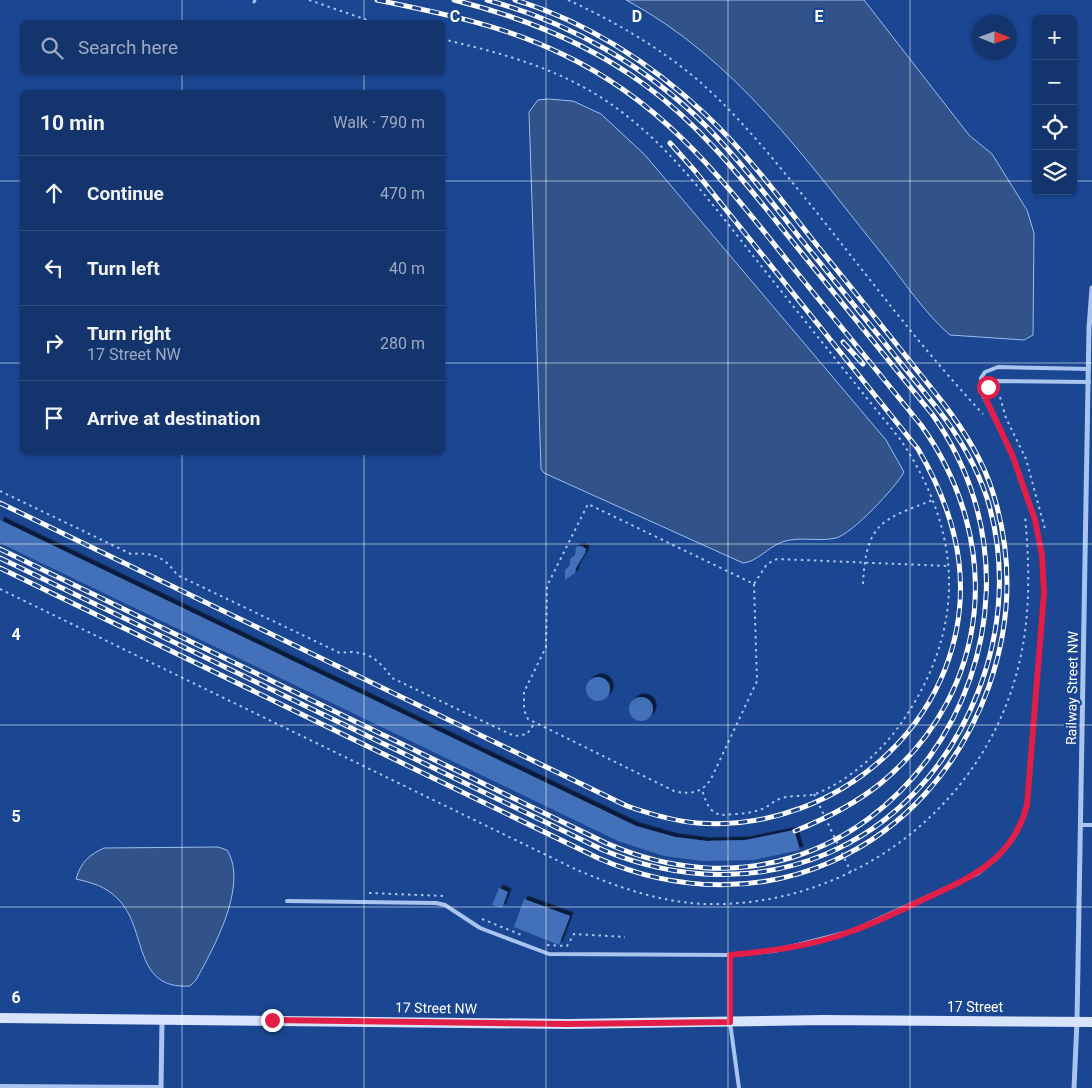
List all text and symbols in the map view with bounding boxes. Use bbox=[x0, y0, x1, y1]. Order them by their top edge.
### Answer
text: C bbox=[450, 7, 460, 26]
text: D bbox=[632, 7, 642, 26]
text: E bbox=[815, 7, 824, 26]
north arrow bbox=[972, 15, 1017, 60]
map controls bbox=[1032, 15, 1077, 195]
button: + bbox=[1032, 15, 1077, 60]
search box bbox=[20, 20, 445, 75]
icon: search bbox=[38, 34, 66, 62]
text: Search here bbox=[78, 36, 178, 59]
button: − bbox=[1032, 60, 1077, 105]
button: locate bbox=[1032, 105, 1077, 150]
text: 10 min bbox=[40, 111, 105, 135]
text: Walk · 790 m bbox=[333, 113, 425, 132]
button: layers bbox=[1032, 150, 1077, 195]
icon: ahead bbox=[40, 179, 68, 207]
text: Continue bbox=[87, 182, 164, 205]
text: 470 m bbox=[380, 184, 425, 203]
icon: left bbox=[40, 254, 68, 282]
text: Turn left bbox=[87, 257, 160, 280]
text: 40 m bbox=[389, 259, 425, 278]
text: Turn right bbox=[87, 322, 171, 345]
icon: right bbox=[40, 329, 68, 357]
text: 280 m bbox=[380, 334, 425, 353]
text: 17 Street NW bbox=[87, 345, 181, 364]
route start bbox=[977, 376, 1000, 399]
icon: arrive bbox=[40, 404, 68, 432]
text: Arrive at destination bbox=[87, 407, 260, 430]
text: 4 bbox=[11, 625, 21, 644]
street label: Railway Street NW bbox=[1063, 630, 1081, 745]
text: 5 bbox=[11, 807, 21, 826]
text: 6 bbox=[11, 988, 21, 1007]
street label: 17 Street NW bbox=[395, 999, 478, 1017]
street label: 17 Street bbox=[947, 999, 1003, 1015]
route end bbox=[261, 1009, 284, 1032]

